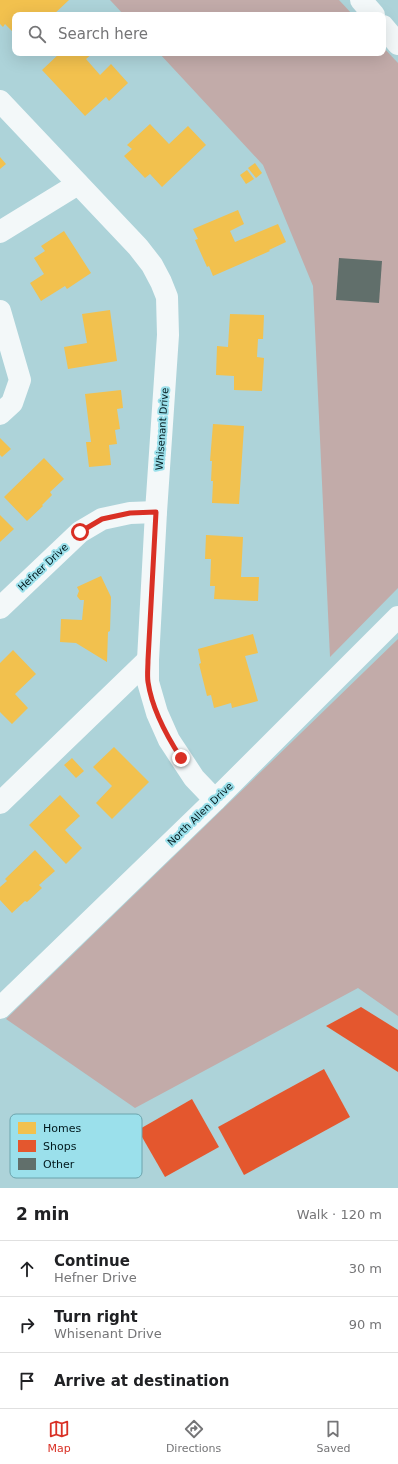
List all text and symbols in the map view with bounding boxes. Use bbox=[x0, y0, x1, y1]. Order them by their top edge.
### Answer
search box bbox=[12, 12, 386, 56]
icon: search bbox=[26, 23, 48, 45]
text: Search here bbox=[58, 25, 148, 43]
street label: Whisenant Drive bbox=[154, 387, 170, 471]
route start bbox=[71, 523, 89, 541]
street label: Hefner Drive bbox=[16, 541, 70, 593]
route end bbox=[172, 749, 190, 767]
street label: North Allen Drive bbox=[165, 780, 235, 848]
legend bbox=[10, 1114, 142, 1178]
text: Homes bbox=[43, 1122, 81, 1135]
text: Shops bbox=[43, 1140, 77, 1153]
text: Other bbox=[43, 1158, 75, 1171]
text: 2 min bbox=[16, 1204, 69, 1224]
text: Walk · 120 m bbox=[297, 1207, 382, 1222]
text: Continue bbox=[54, 1252, 130, 1270]
icon: ahead bbox=[16, 1258, 38, 1280]
text: 30 m bbox=[349, 1261, 382, 1276]
text: Hefner Drive bbox=[54, 1270, 137, 1285]
text: Turn right bbox=[54, 1308, 138, 1326]
icon: right bbox=[16, 1314, 38, 1336]
text: 90 m bbox=[349, 1317, 382, 1332]
text: Whisenant Drive bbox=[54, 1326, 162, 1341]
icon: arrive bbox=[16, 1370, 38, 1392]
text: Arrive at destination bbox=[54, 1372, 229, 1390]
tab: Map bbox=[48, 1418, 71, 1455]
tab: Directions bbox=[166, 1418, 221, 1455]
tab: Saved bbox=[316, 1418, 350, 1455]

